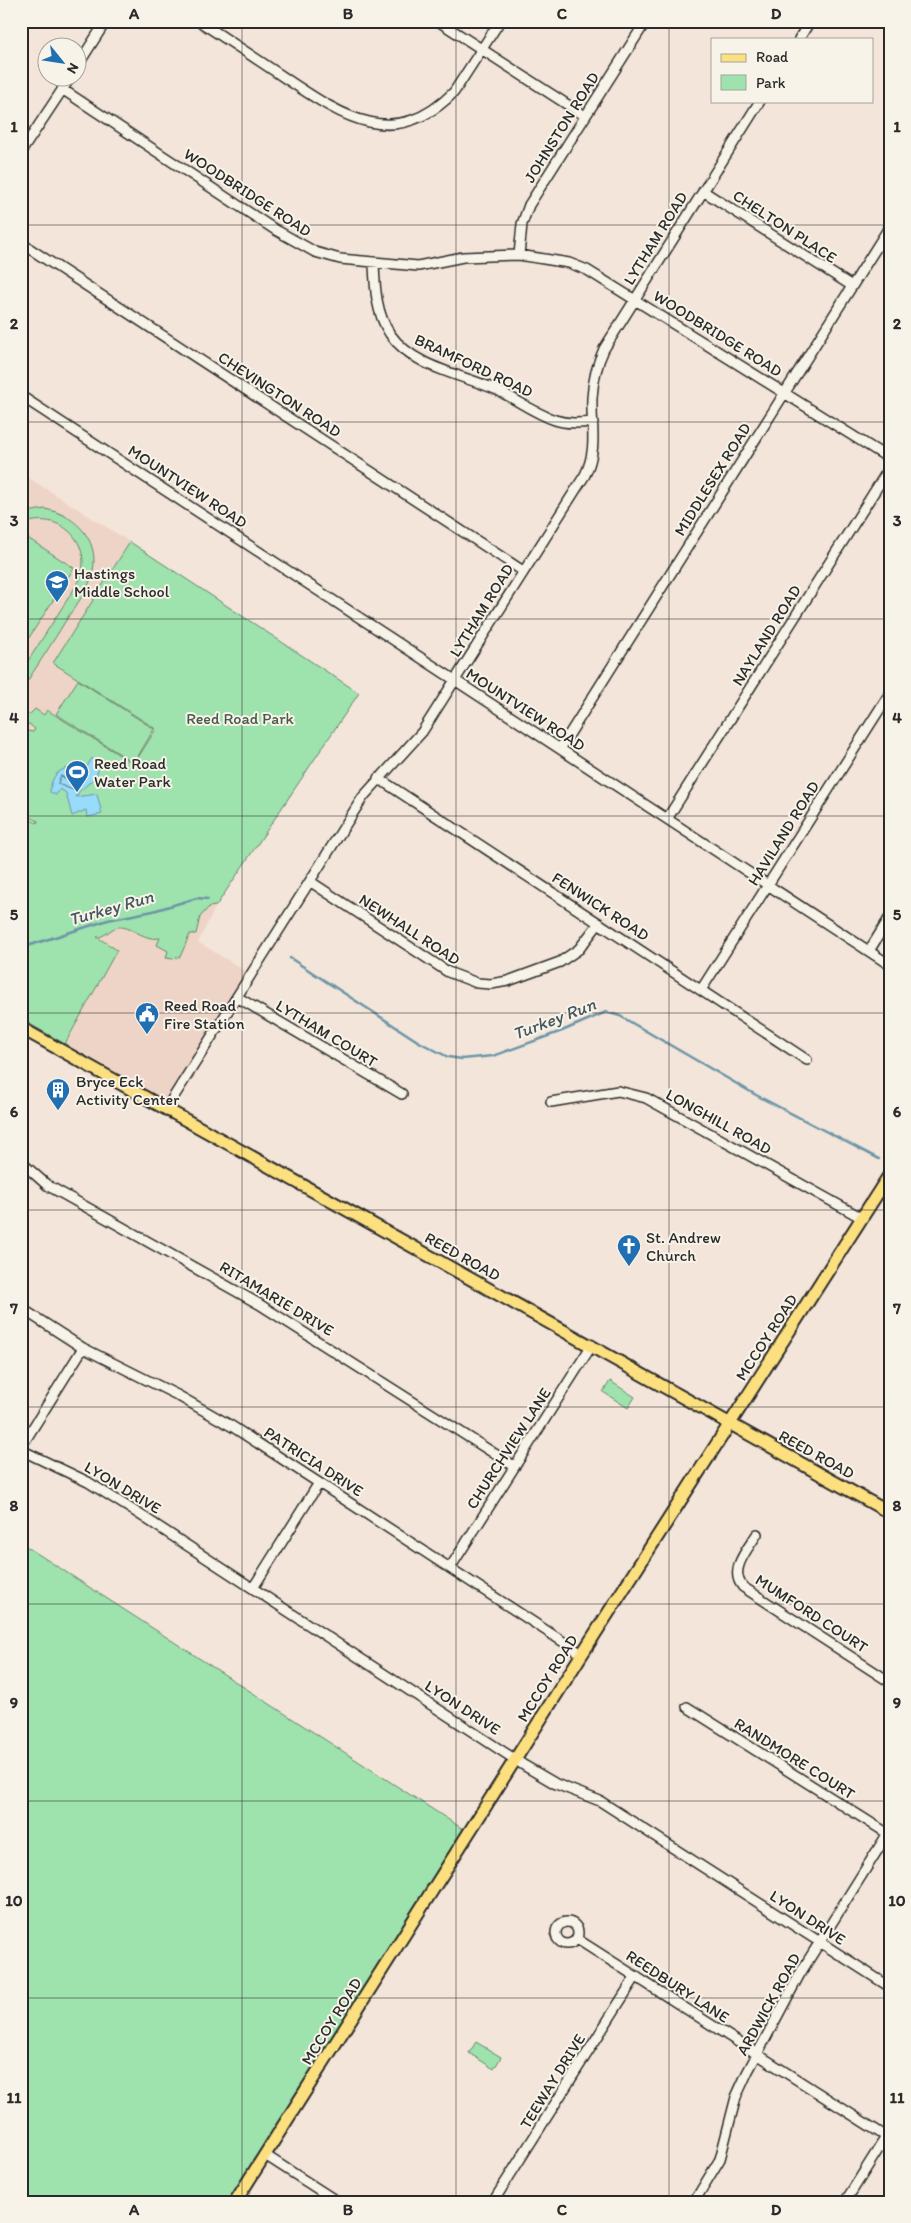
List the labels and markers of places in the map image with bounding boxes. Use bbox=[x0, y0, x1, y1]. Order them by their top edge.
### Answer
place label: Hastings Middle School bbox=[74, 564, 170, 601]
school or university icon: Hastings Middle School bbox=[44, 569, 70, 603]
place label: Reed Road Water Park bbox=[94, 754, 171, 791]
sports icon: Reed Road Water Park bbox=[64, 759, 90, 793]
place label: Reed Road Fire Station bbox=[164, 996, 244, 1033]
public building icon: Reed Road Fire Station bbox=[134, 1001, 160, 1035]
place label: Bryce Eck Activity Center bbox=[76, 1072, 179, 1109]
building icon: Bryce Eck Activity Center bbox=[45, 1077, 71, 1111]
place label: St. Andrew Church bbox=[646, 1228, 721, 1265]
church icon: St. Andrew Church bbox=[616, 1233, 642, 1267]

